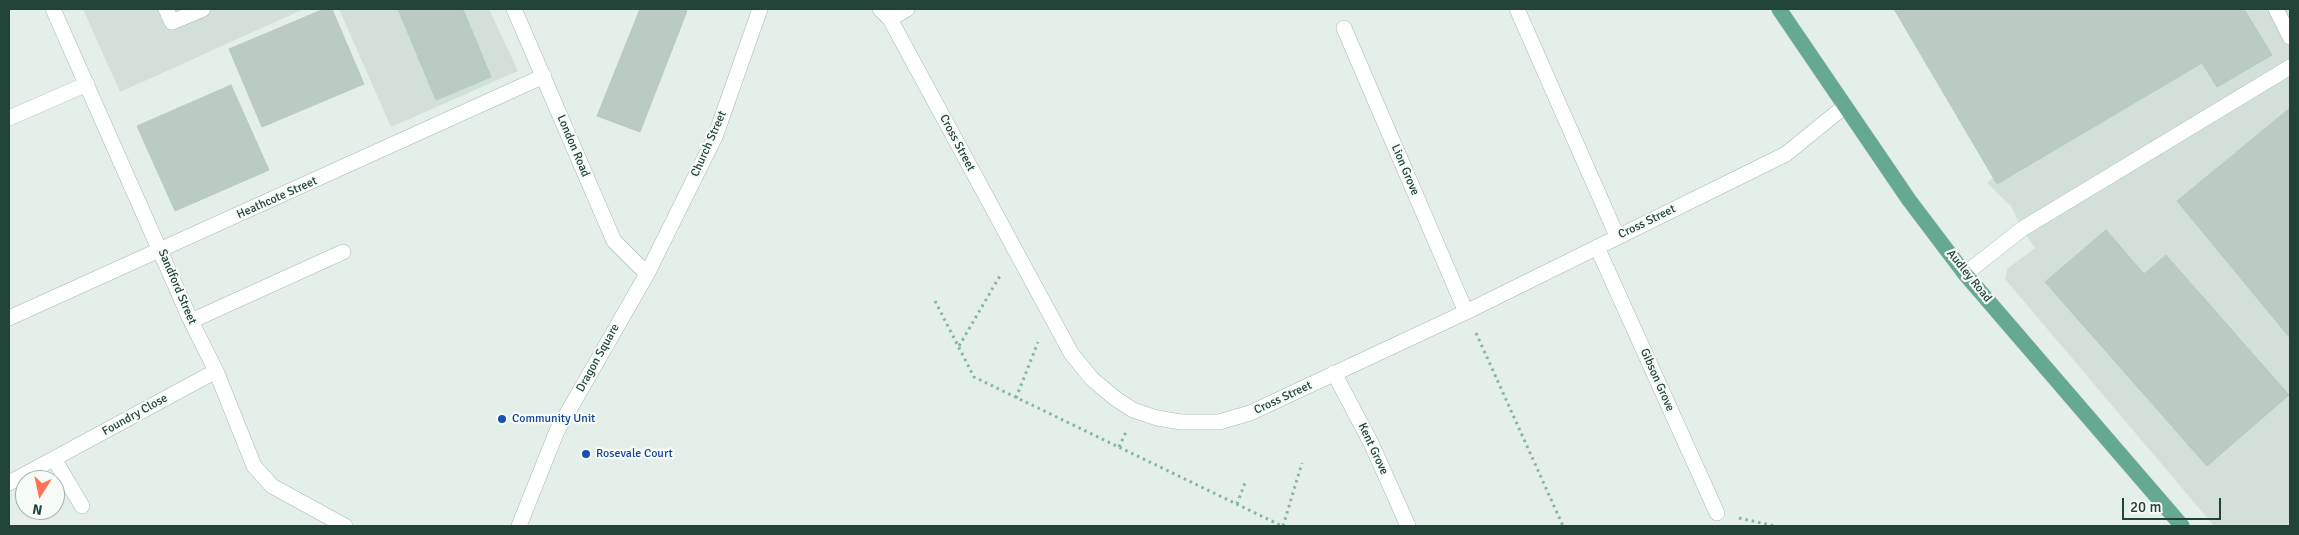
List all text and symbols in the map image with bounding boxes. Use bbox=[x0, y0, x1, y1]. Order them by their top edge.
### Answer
street label: Church Street bbox=[688, 109, 730, 179]
street label: Cross Street bbox=[936, 112, 978, 174]
street label: London Road bbox=[553, 113, 593, 179]
street label: Lion Grove bbox=[1388, 142, 1422, 198]
street label: Heathcote Street bbox=[235, 174, 319, 222]
street label: Cross Street bbox=[1616, 202, 1678, 242]
street label: Sandford Street bbox=[155, 247, 199, 327]
street label: Audley Road bbox=[1943, 247, 1995, 305]
street label: Dragon Square bbox=[573, 321, 623, 395]
street label: Gibson Grove bbox=[1637, 346, 1677, 414]
street label: Cross Street bbox=[1252, 378, 1314, 418]
street label: Foundry Close bbox=[100, 391, 170, 439]
place label: Community Unit bbox=[512, 412, 595, 426]
marker: Community Unit bbox=[496, 413, 508, 425]
street label: Kent Grove bbox=[1355, 421, 1391, 477]
place label: Rosevale Court bbox=[596, 447, 673, 461]
marker: Rosevale Court bbox=[580, 448, 592, 460]
north arrow bbox=[15, 470, 65, 520]
scale bar bbox=[2124, 488, 2223, 520]
text: 20 m bbox=[2130, 498, 2161, 516]
text: N bbox=[31, 500, 44, 518]

